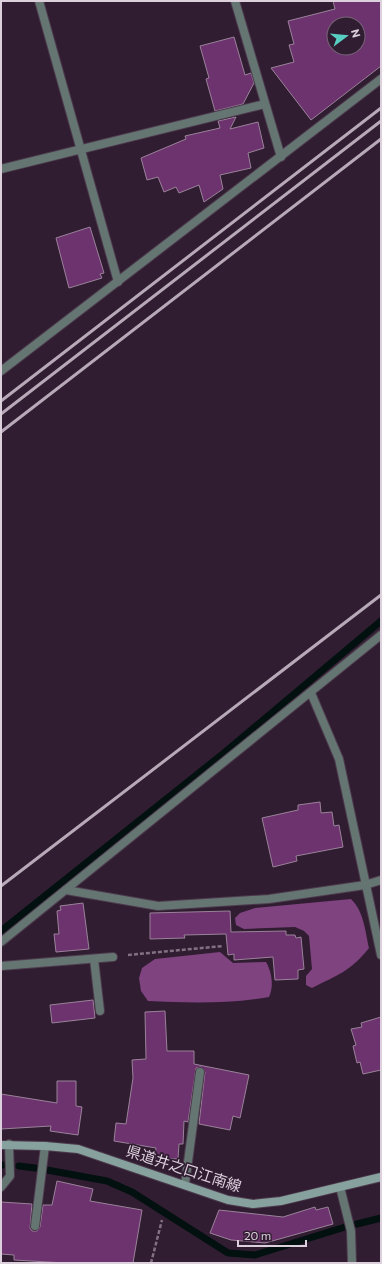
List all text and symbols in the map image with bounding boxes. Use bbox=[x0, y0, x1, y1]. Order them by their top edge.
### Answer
north arrow bbox=[326, 16, 366, 56]
text: N bbox=[349, 27, 363, 39]
street label: 県道井之口江南線 bbox=[124, 1141, 244, 1195]
scale bar bbox=[238, 1222, 306, 1248]
text: 20 m bbox=[244, 1228, 271, 1242]

